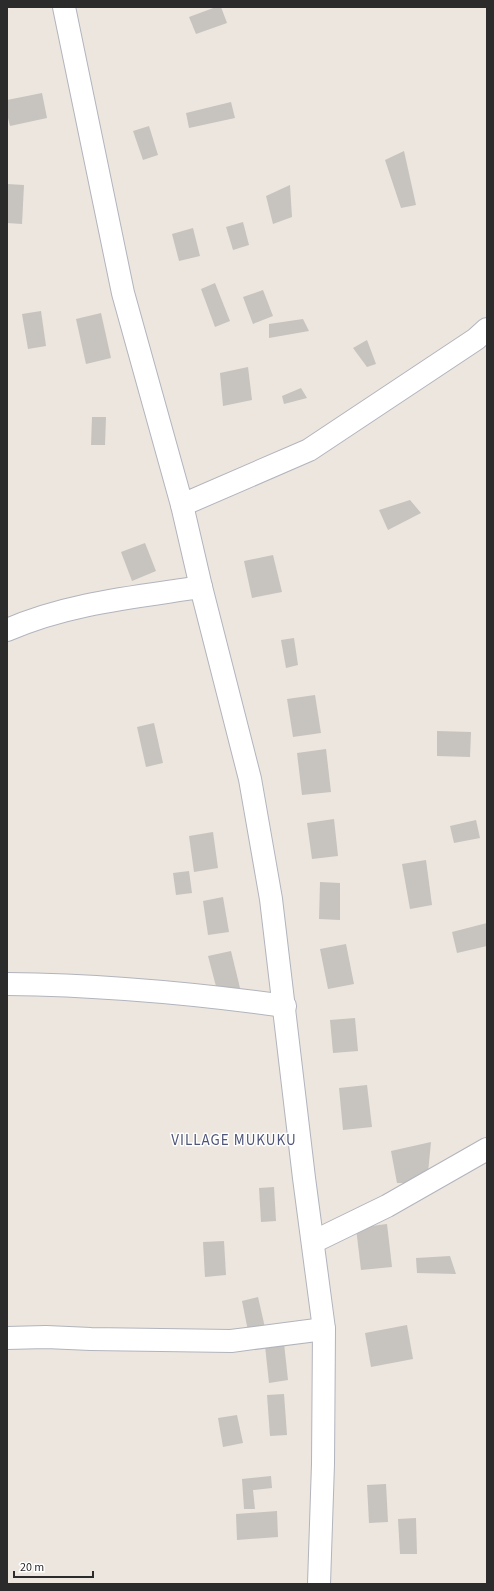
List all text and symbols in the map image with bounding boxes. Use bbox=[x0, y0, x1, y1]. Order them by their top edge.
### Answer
district label: VILLAGE MUKUKU bbox=[171, 1130, 297, 1151]
scale bar bbox=[14, 1553, 93, 1579]
text: 20 m bbox=[20, 1559, 44, 1576]

